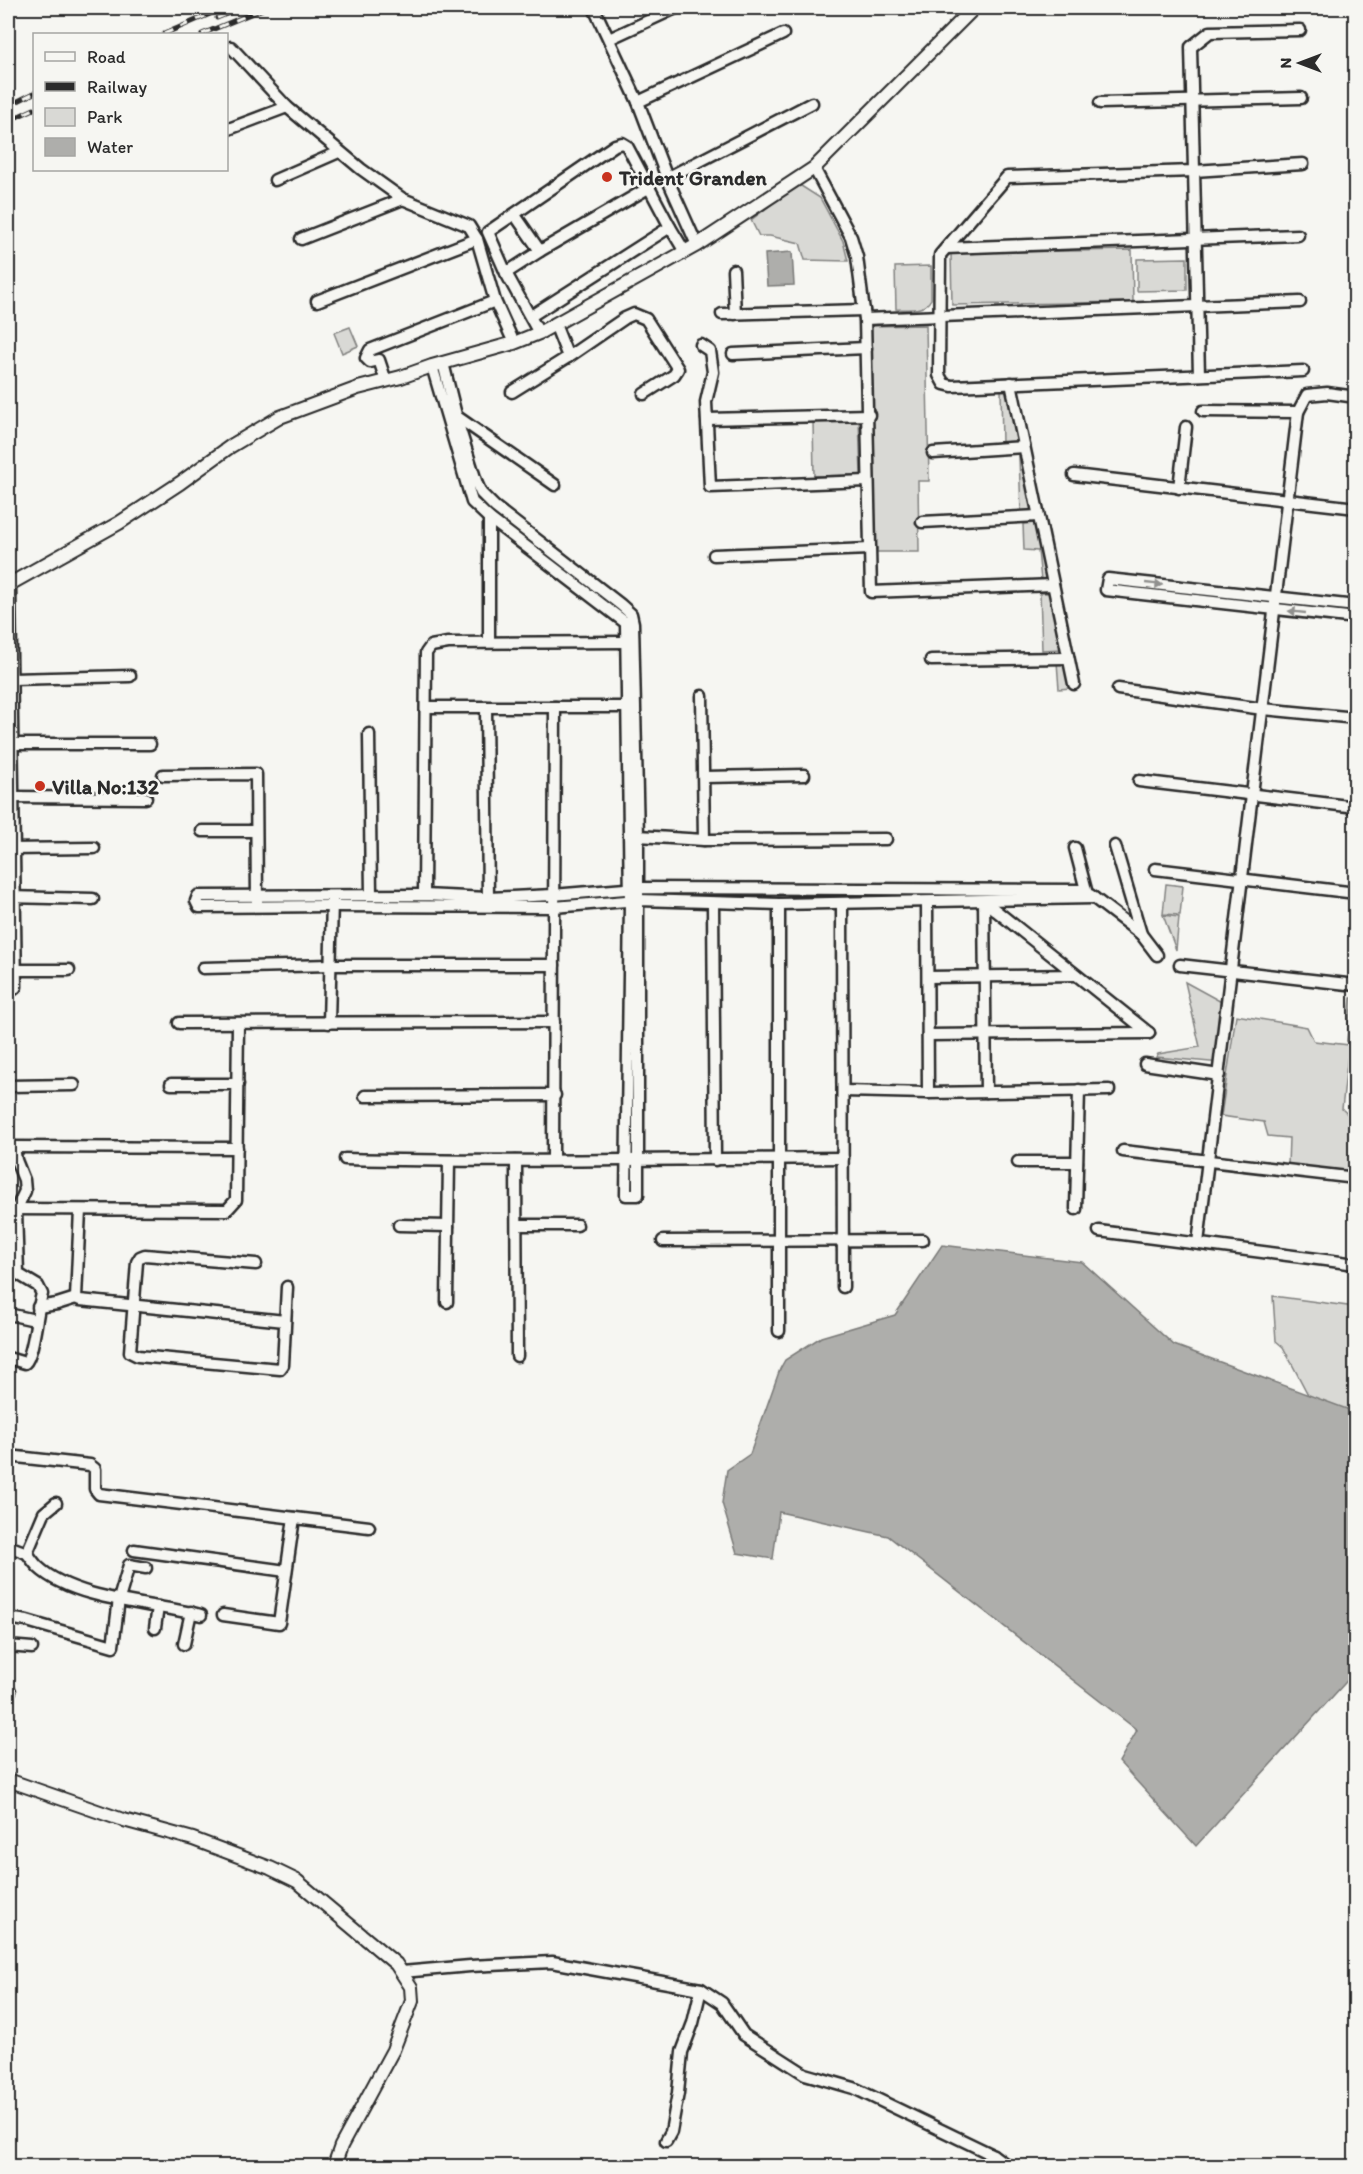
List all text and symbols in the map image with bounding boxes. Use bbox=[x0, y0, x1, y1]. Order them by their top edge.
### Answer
legend bbox=[33, 33, 228, 171]
north arrow bbox=[1270, 33, 1330, 93]
text: Road bbox=[87, 46, 126, 68]
text: N bbox=[1276, 58, 1295, 68]
text: Railway bbox=[87, 76, 148, 98]
text: Park bbox=[87, 106, 122, 128]
text: Water bbox=[87, 136, 133, 158]
place label: Trident Granden bbox=[618, 165, 767, 190]
marker: Trident Granden bbox=[600, 170, 614, 184]
one-way arrow bbox=[1145, 579, 1164, 589]
one-way arrow bbox=[1288, 607, 1307, 616]
place label: Villa No:132 bbox=[52, 774, 159, 799]
marker: Villa No:132 bbox=[33, 779, 47, 793]

